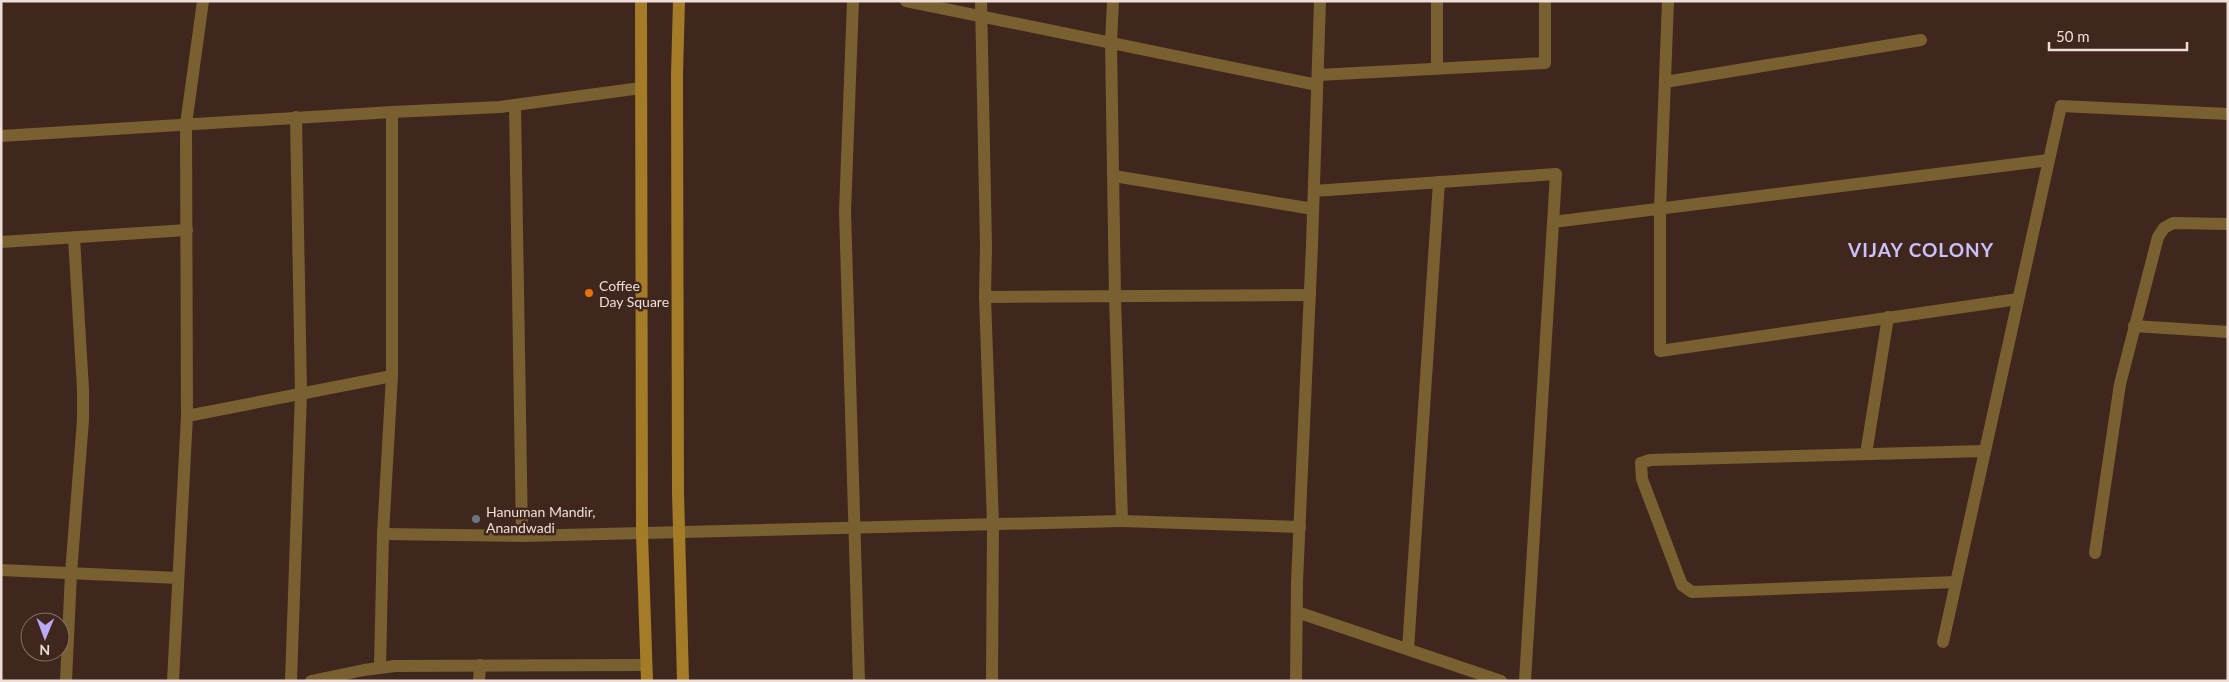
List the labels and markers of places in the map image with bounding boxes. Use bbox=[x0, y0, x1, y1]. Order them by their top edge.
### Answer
place label: Coffee Day Square bbox=[599, 277, 669, 310]
marker: Coffee Day Square bbox=[583, 287, 595, 299]
place label: Hanuman Mandir, Anandwadi bbox=[486, 503, 595, 536]
marker: Hanuman Mandir, Anandwadi bbox=[470, 513, 482, 525]

